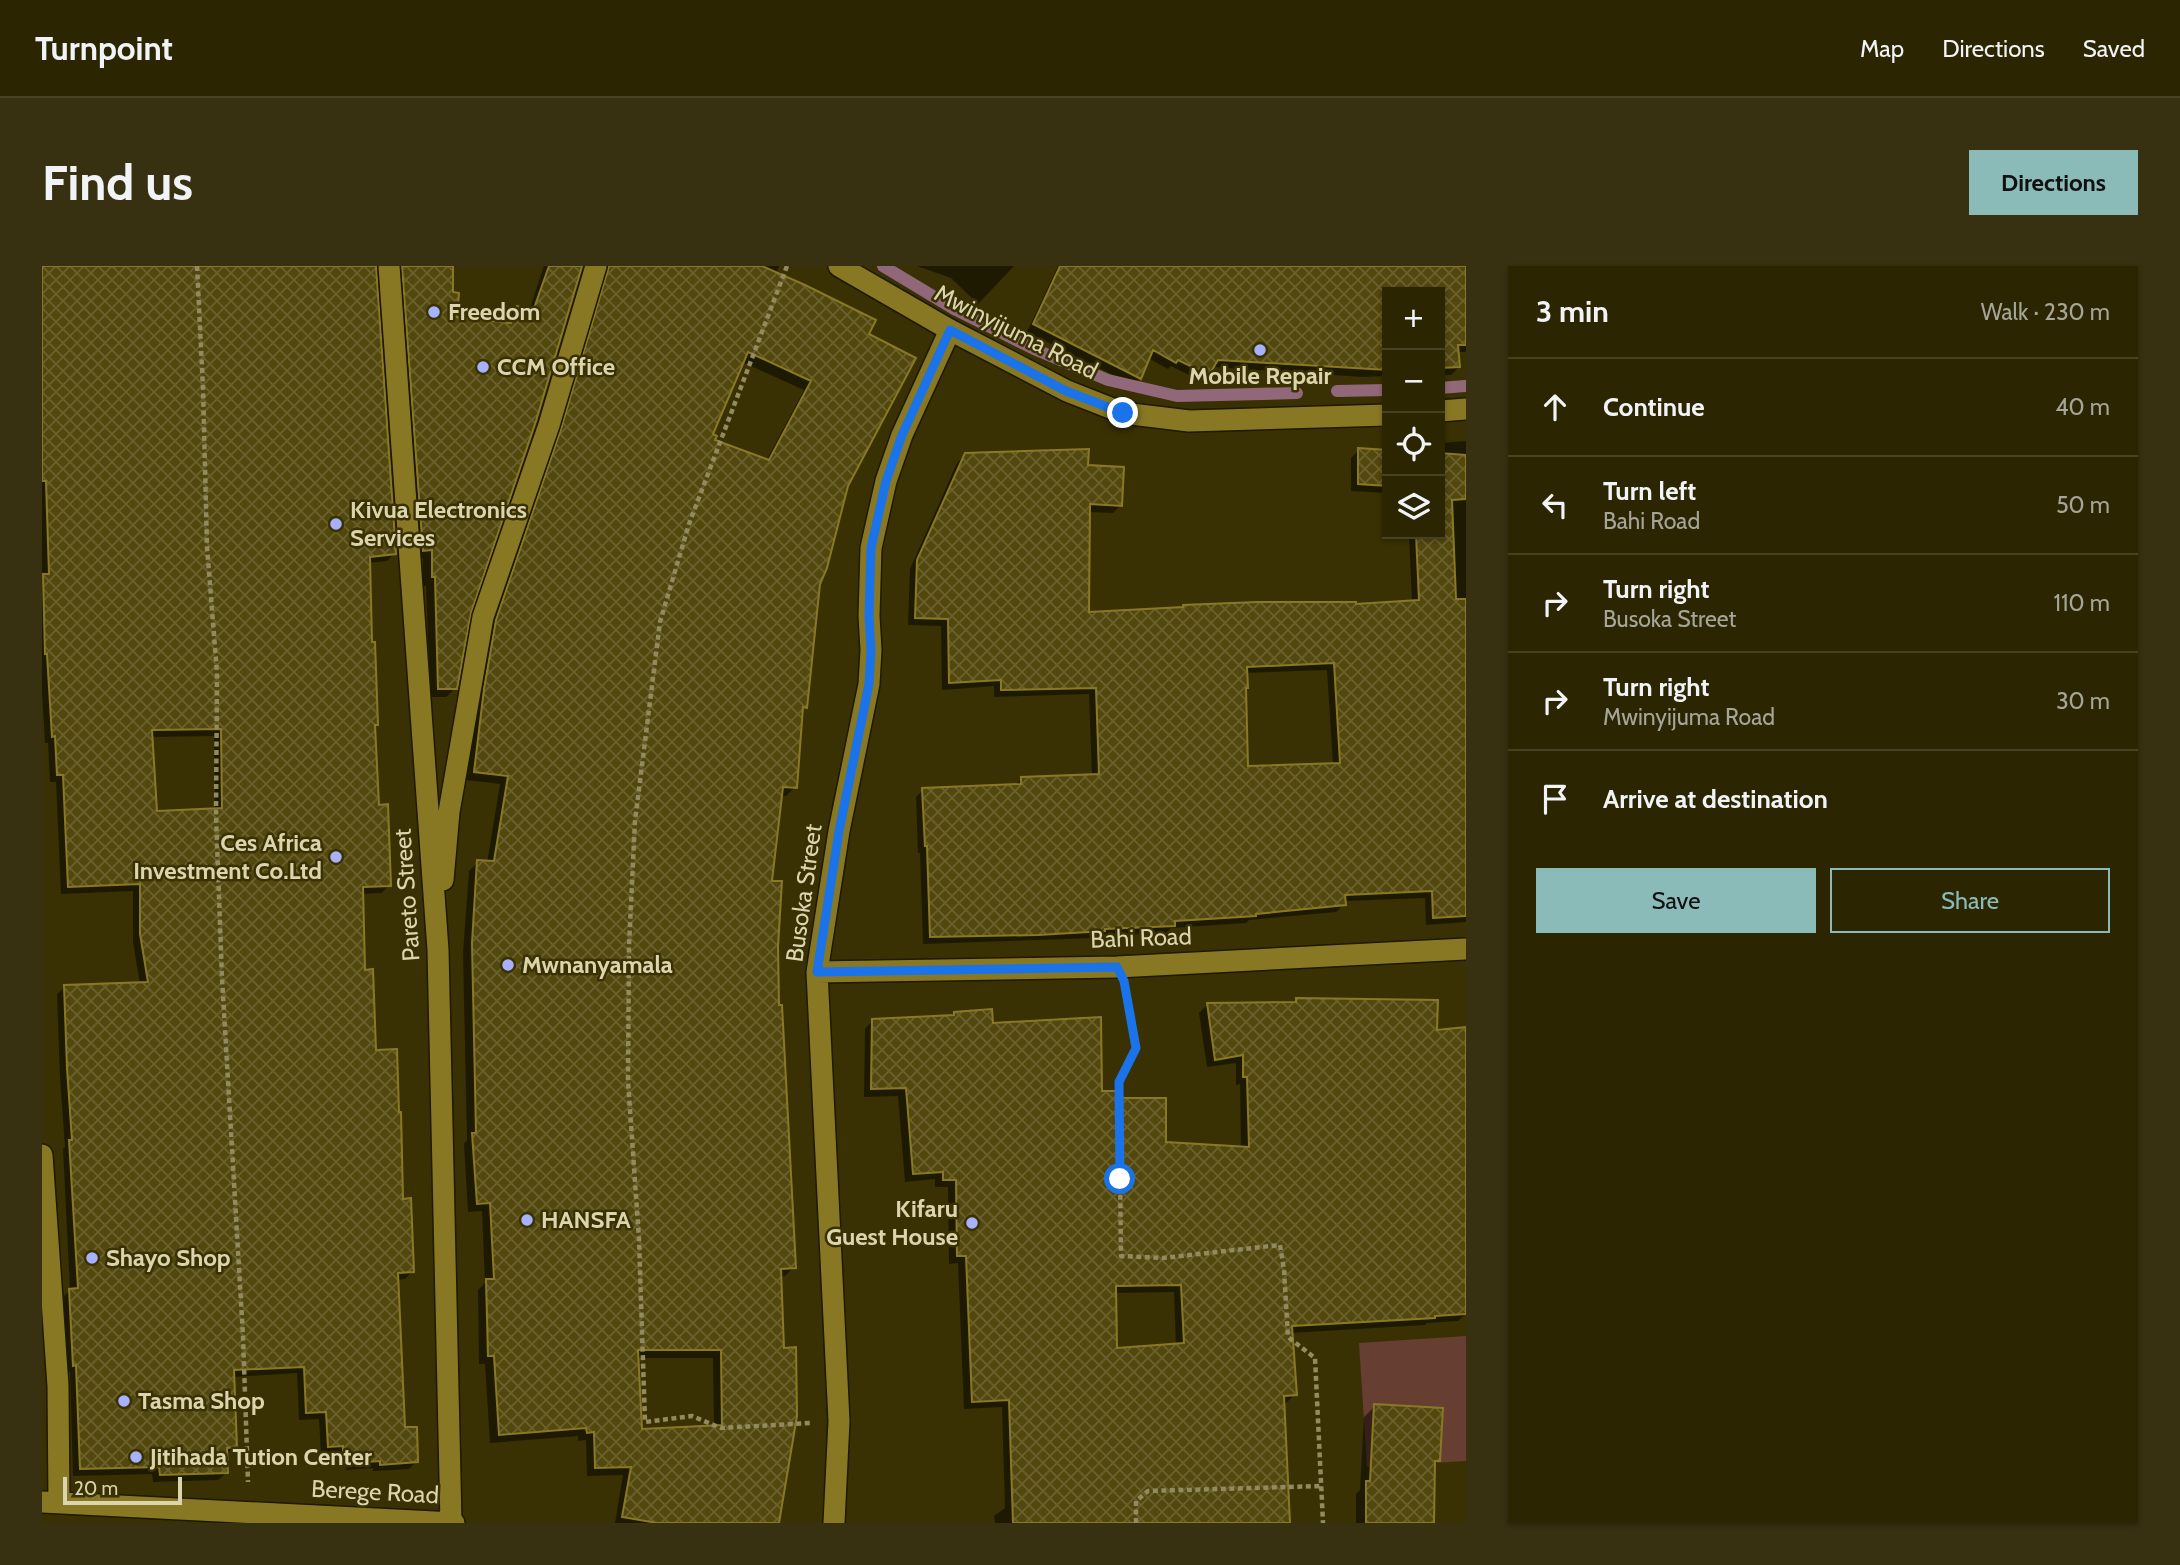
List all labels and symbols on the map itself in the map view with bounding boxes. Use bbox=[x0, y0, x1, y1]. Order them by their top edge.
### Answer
street label: Mwinyijuma Road bbox=[930, 278, 1103, 385]
place label: Freedom bbox=[448, 297, 540, 326]
marker: Freedom bbox=[426, 304, 442, 320]
marker: Mobile Repair bbox=[1252, 342, 1268, 358]
place label: CCM Office bbox=[497, 352, 615, 381]
marker: CCM Office bbox=[475, 359, 491, 375]
place label: Mobile Repair bbox=[1188, 361, 1332, 390]
route end bbox=[1107, 397, 1138, 428]
place label: Kivua Electronics Services bbox=[350, 495, 527, 552]
marker: Kivua Electronics Services bbox=[328, 516, 344, 532]
street label: Busoka Street bbox=[779, 822, 828, 964]
place label: Ces Africa Investment Co.Ltd bbox=[133, 828, 322, 885]
street label: Pareto Street bbox=[387, 828, 426, 962]
marker: Ces Africa Investment Co.Ltd bbox=[328, 849, 344, 865]
street label: Bahi Road bbox=[1090, 921, 1192, 954]
place label: Mwnanyamala bbox=[522, 950, 673, 979]
marker: Mwnanyamala bbox=[500, 957, 516, 973]
route start bbox=[1104, 1163, 1135, 1194]
place label: Kifaru Guest House bbox=[826, 1194, 958, 1251]
place label: HANSFA bbox=[541, 1205, 631, 1234]
marker: HANSFA bbox=[519, 1212, 535, 1228]
marker: Kifaru Guest House bbox=[964, 1215, 980, 1231]
place label: Shayo Shop bbox=[106, 1243, 231, 1272]
marker: Shayo Shop bbox=[84, 1250, 100, 1266]
place label: Tasma Shop bbox=[138, 1386, 265, 1415]
marker: Tasma Shop bbox=[116, 1393, 132, 1409]
place label: Jitihada Tution Center bbox=[149, 1442, 372, 1471]
marker: Jitihada Tution Center bbox=[128, 1449, 144, 1465]
scale bar bbox=[63, 1474, 182, 1506]
street label: Berege Road bbox=[310, 1474, 440, 1509]

